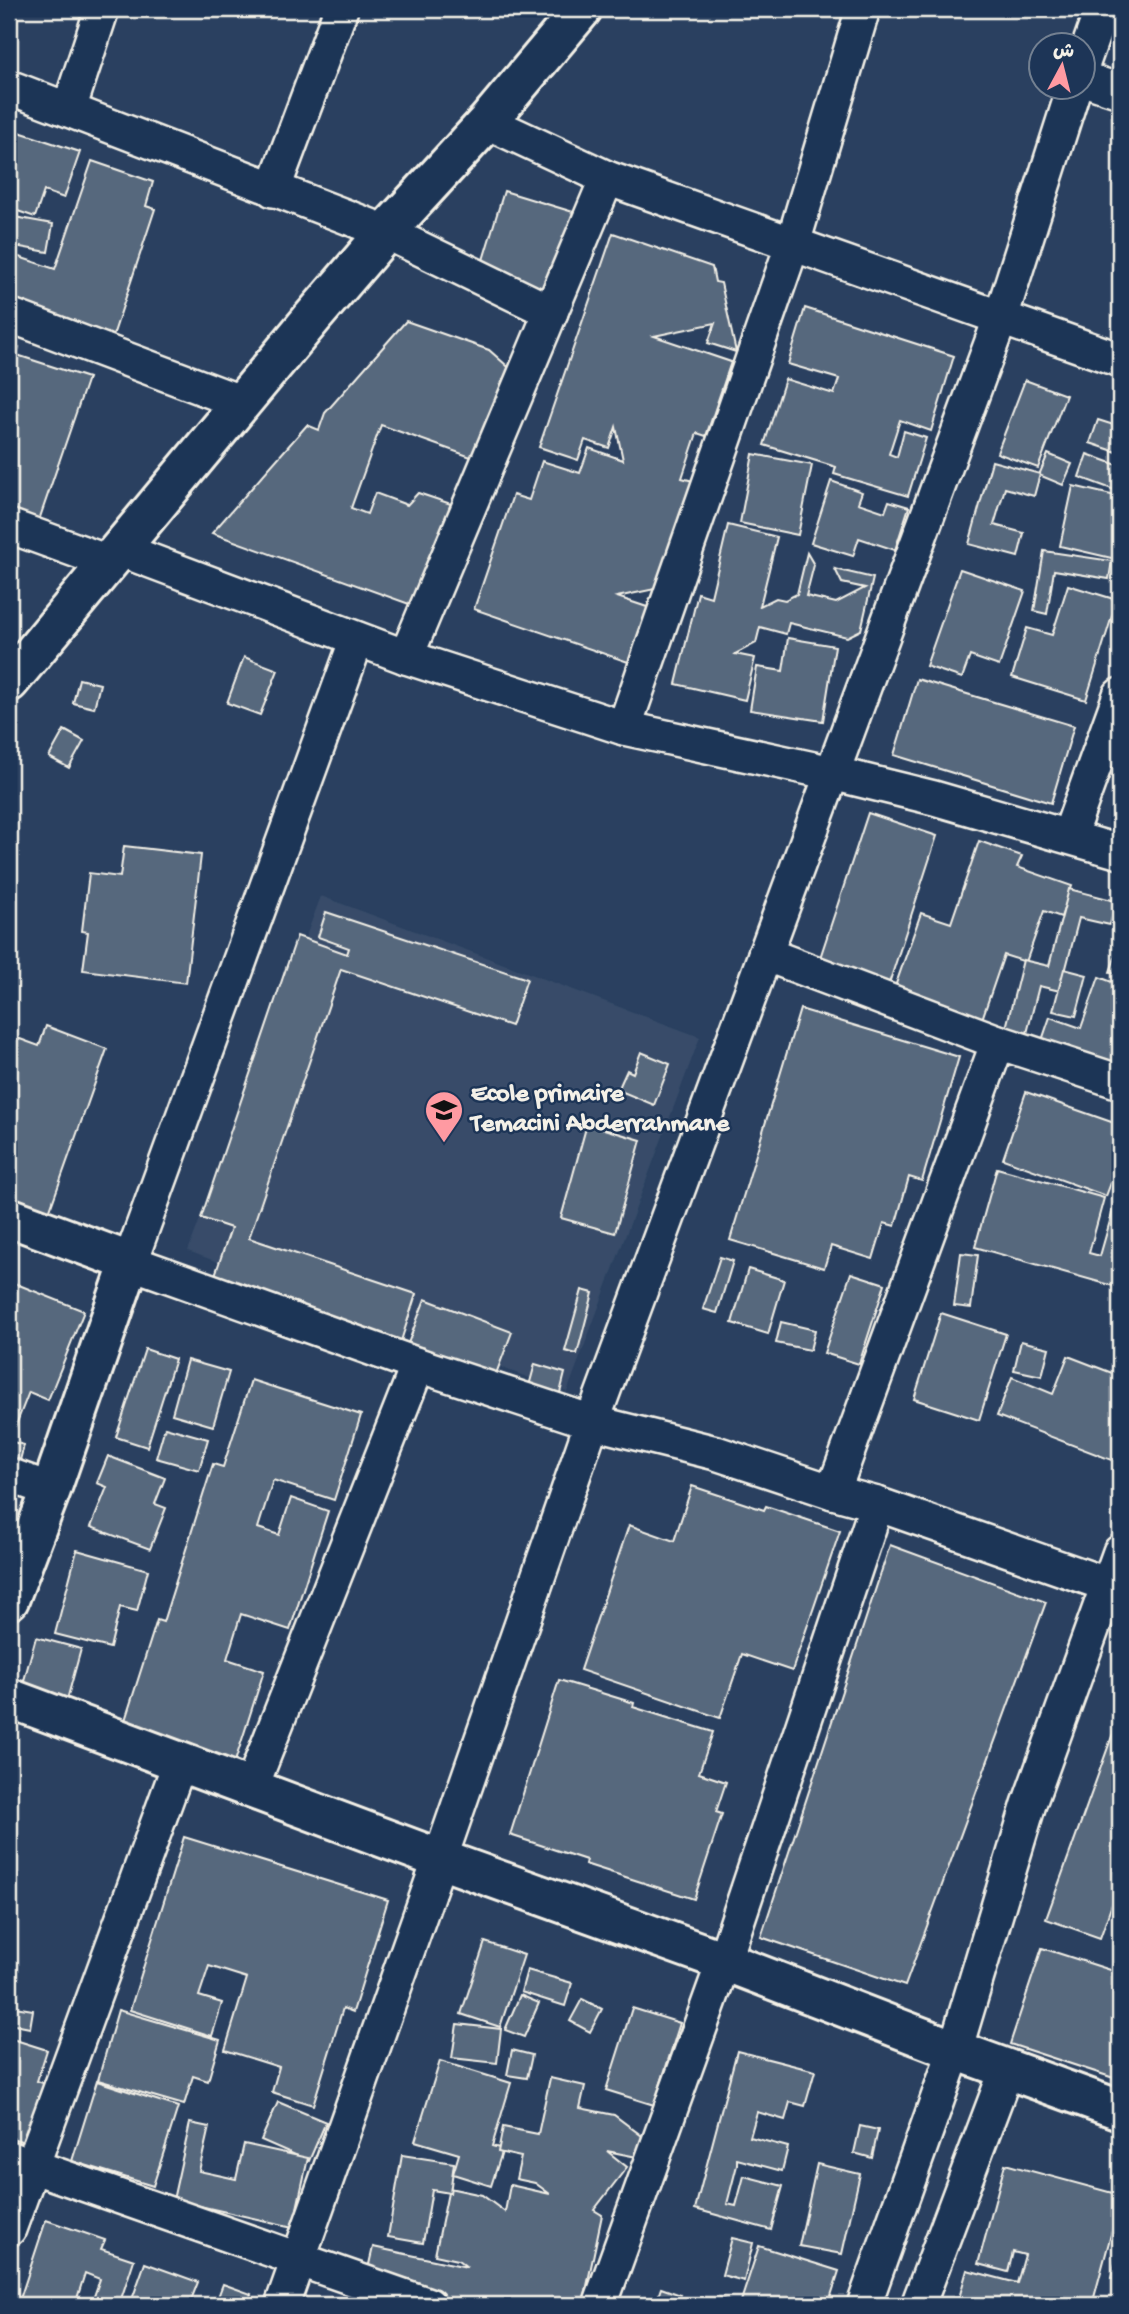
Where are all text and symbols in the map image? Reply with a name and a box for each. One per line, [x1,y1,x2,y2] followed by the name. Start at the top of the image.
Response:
[1028,32,1098,102] north arrow
[1052,40,1076,65] text: ش
[469,1080,731,1141] place label: Ecole primaire Temacini Abderrahmane
[423,1089,465,1144] school or university icon: Ecole primaire Temacini Abderrahmane

